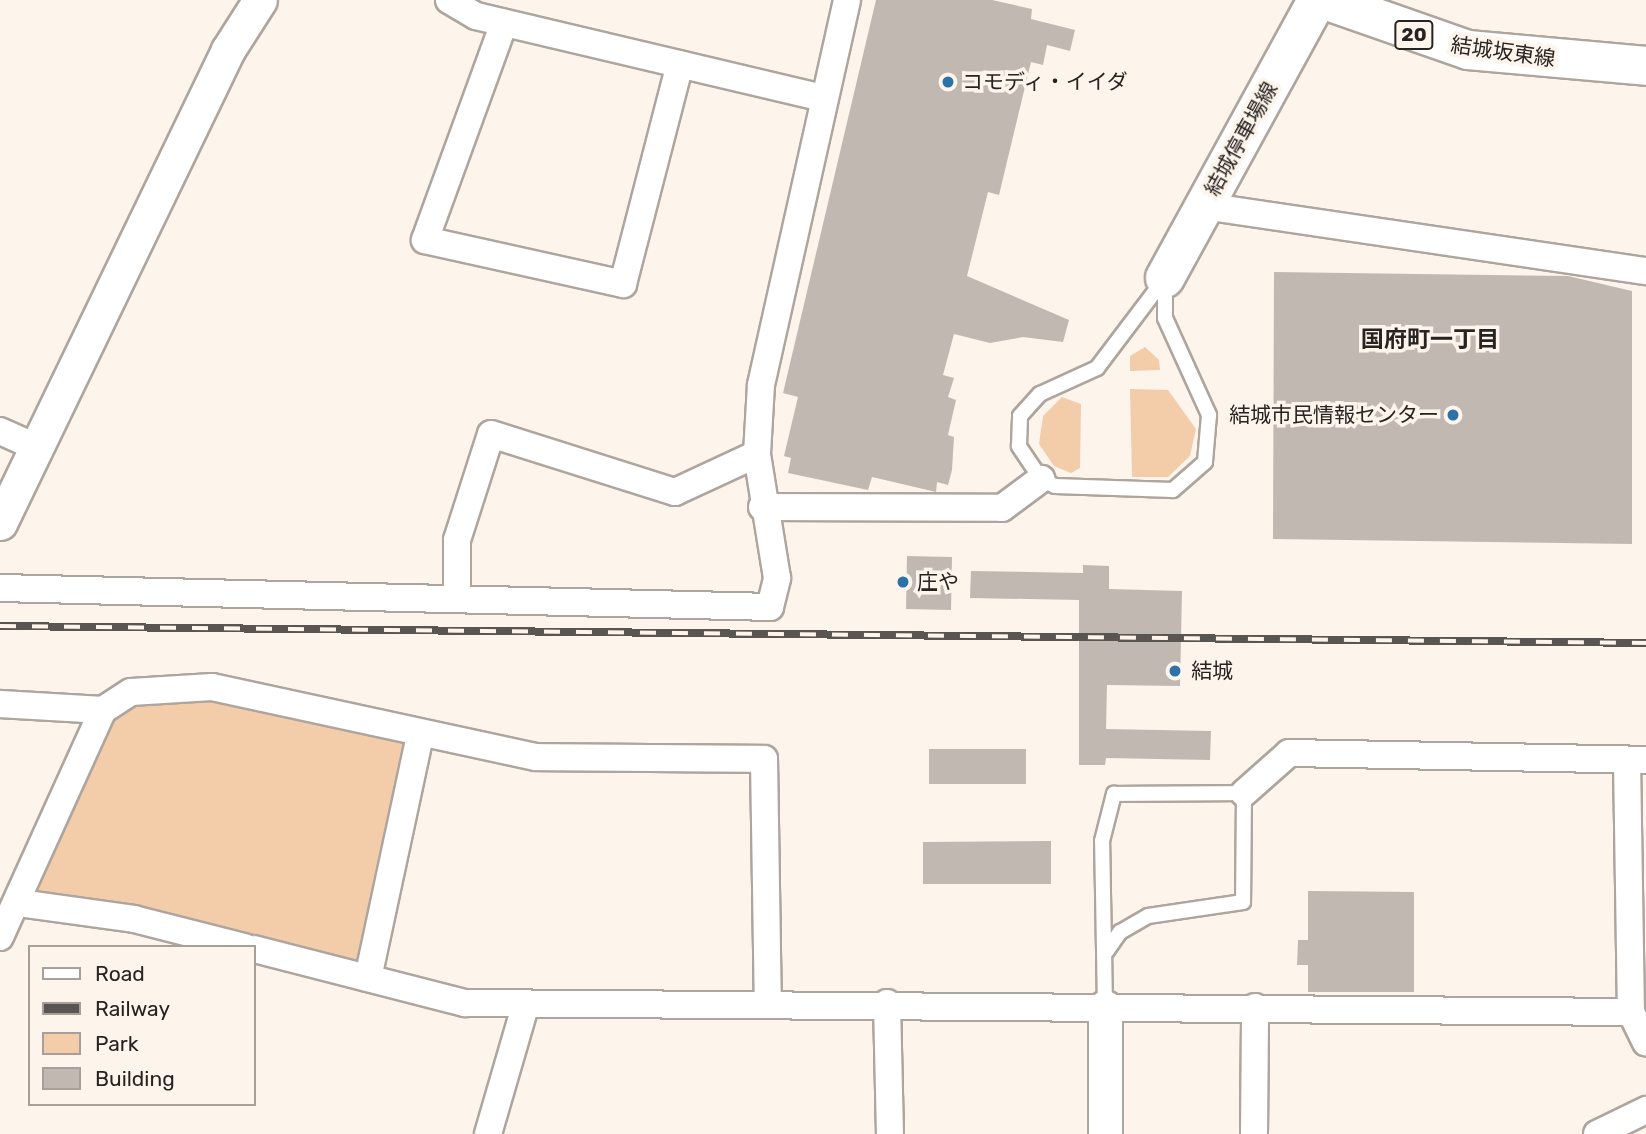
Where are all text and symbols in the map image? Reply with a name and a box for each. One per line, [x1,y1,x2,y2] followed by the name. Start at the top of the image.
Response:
[1393,20,1435,50] road number: 20
[1449,32,1557,72] street label: 結城坂東線
[962,69,1130,95] place label: コモディ・イイダ
[940,74,956,90] marker: コモディ・イイダ
[1199,78,1283,200] street label: 結城停車場線
[1361,325,1499,353] district label: 国府町一丁目
[1229,402,1439,428] place label: 結城市民情報センター
[1445,407,1461,423] marker: 結城市民情報センター
[917,569,959,595] place label: 庄や
[895,574,911,590] marker: 庄や
[1191,658,1233,684] place label: 結城
[1165,661,1185,681] marker: 結城
[28,945,256,1106] legend
[95,961,145,986] text: Road
[95,996,170,1021] text: Railway
[95,1031,139,1056] text: Park
[95,1066,175,1091] text: Building

